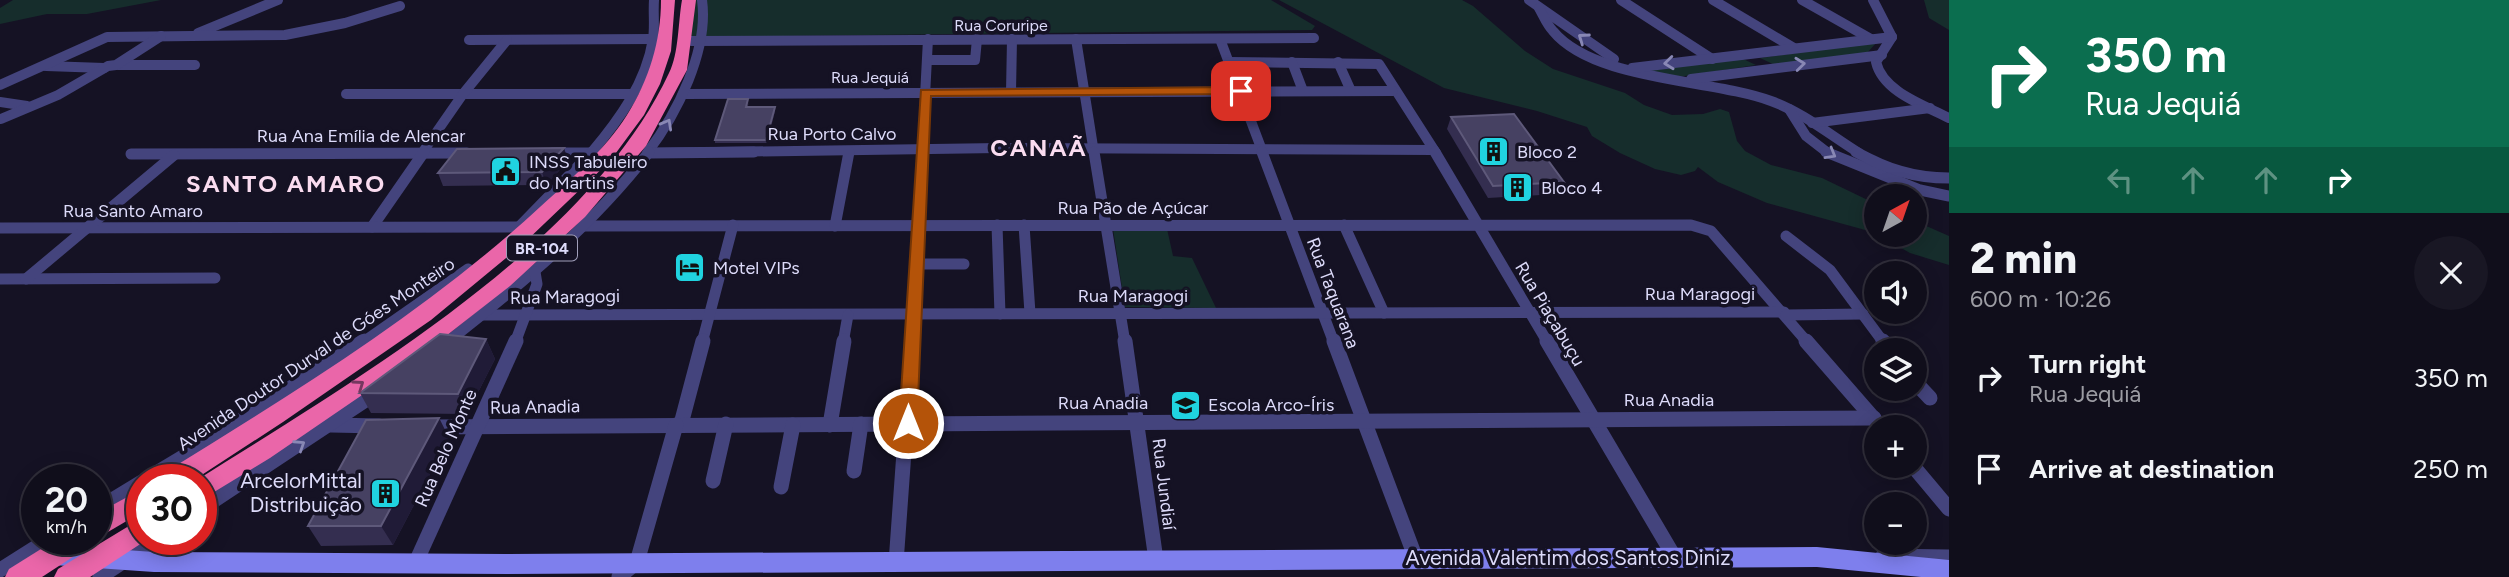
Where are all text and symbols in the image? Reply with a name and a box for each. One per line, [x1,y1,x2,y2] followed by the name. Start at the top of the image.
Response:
[954,16,1048,35] street label: Rua Coruripe
[2085,25,2227,84] text: 350 m
[1970,28,2061,119] icon: right
[1578,34,1591,46] one-way arrow
[1663,56,1675,71] one-way arrow
[1794,57,1805,72] one-way arrow
[1211,61,1271,121] pin
[831,68,909,87] street label: Rua Jequiá
[1222,72,1260,110] icon: arrive
[2085,85,2241,123] text: Rua Jequiá
[659,118,673,131] one-way arrow
[767,123,897,145] street label: Rua Porto Calvo
[257,125,465,147] street label: Rua Ana Emília de Alencar
[990,133,1088,162] district label: CANAÃ
[1477,135,1511,169] building icon: Bloco 2
[1517,141,1577,163] place label: Bloco 2
[1824,146,1836,159] one-way arrow
[529,151,647,194] place label: INSS Tabuleiro do Martins
[489,155,523,189] public building icon: INSS Tabuleiro do Martins
[2101,161,2139,199] icon: left
[2174,161,2212,199] icon: ahead
[2247,161,2285,199] icon: ahead
[2320,161,2358,199] icon: right
[186,169,386,198] district label: SANTO AMARO
[1501,171,1535,205] building icon: Bloco 4
[1541,177,1602,199] place label: Bloco 4
[1864,184,1927,247] north arrow
[1864,184,1927,555] map controls
[1058,197,1208,219] street label: Rua Pão de Açúcar
[63,200,203,222] street label: Rua Santo Amaro
[1970,233,2077,284] text: 2 min
[1302,234,1364,352] street label: Rua Taquarana
[507,236,577,260] road number: BR-104
[2414,236,2488,310] button: close
[673,251,707,285] hotel icon: Motel VIPs
[173,253,459,455] street label: Avenida Doutor Durval de Góes Monteiro
[713,257,800,279] place label: Motel VIPs
[1510,258,1590,370] street label: Rua Piaçabuçu
[1864,261,1927,324] button: sound
[1645,283,1755,305] street label: Rua Maragogi
[510,285,620,309] street label: Rua Maragogi
[1078,285,1188,307] street label: Rua Maragogi
[1970,285,2111,313] text: 600 m · 10:26
[1864,338,1927,401] button: layers
[2029,348,2146,380] text: Turn right
[1970,359,2008,397] icon: right
[2414,362,2488,394] text: 350 m
[2029,380,2141,408] text: Rua Jequiá
[351,381,364,393] one-way arrow
[410,385,482,510] street label: Rua Belo Monte
[871,386,945,460] position arrow
[1168,388,1202,422] school or university icon: Escola Arco-Íris
[1624,389,1714,411] street label: Rua Anadia
[1058,392,1148,414] street label: Rua Anadia
[1208,394,1334,416] place label: Escola Arco-Íris
[490,395,580,419] street label: Rua Anadia
[1864,415,1927,478] button: +
[1147,437,1181,532] street label: Rua Jundiaí
[292,441,305,454] one-way arrow
[1970,450,2008,488] icon: arrive
[2029,453,2274,485] text: Arrive at destination
[2413,453,2488,485] text: 250 m
[126,464,217,555] speed limit sign: 30
[240,468,362,517] place label: ArcelorMittal Distribuição
[368,476,402,510] building icon: ArcelorMittal Distribuição
[45,479,88,521] text: 20
[1864,492,1927,555] button: −
[46,516,87,538] text: km/h
[1405,545,1731,570] street label: Avenida Valentim dos Santos Diniz

